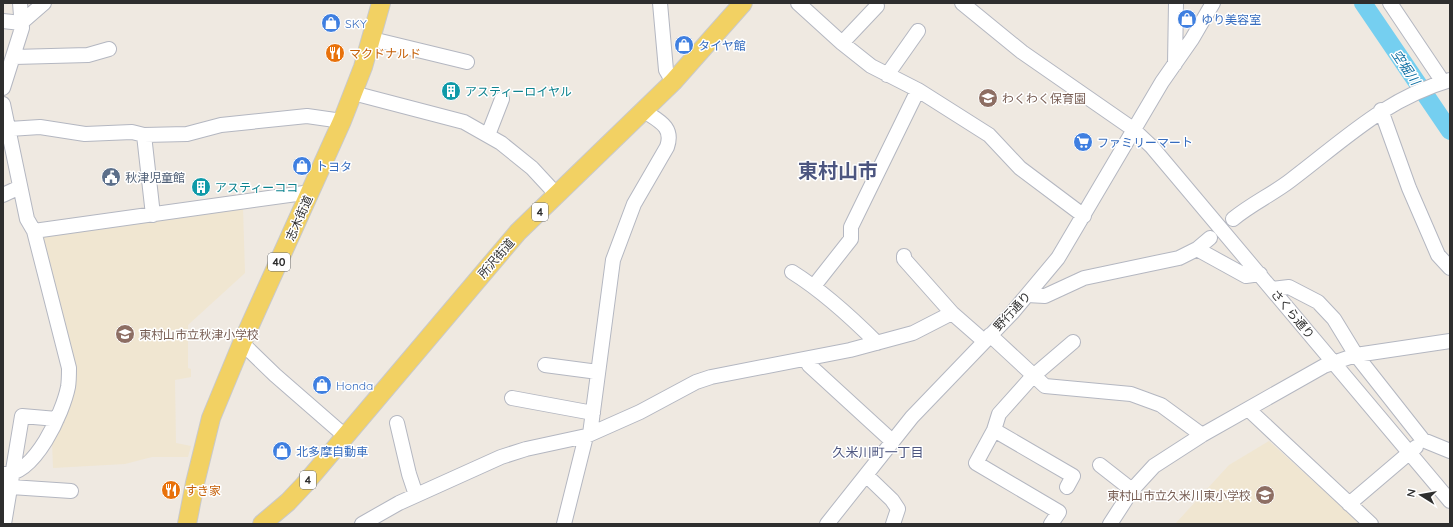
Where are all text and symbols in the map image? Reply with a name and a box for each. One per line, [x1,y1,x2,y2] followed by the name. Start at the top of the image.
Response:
[1176,8,1198,30] shop icon: ゆり美容室
[320,12,342,34] shop icon: SKY
[1201,12,1261,27] place label: ゆり美容室
[345,16,367,31] place label: SKY
[673,34,695,56] shop icon: タイヤ館
[698,38,746,53] place label: タイヤ館
[324,42,346,64] restaurant icon: マクドナルド
[349,46,421,61] place label: マクドナルド
[1388,46,1425,89] water label: 空堀川
[440,80,462,102] building icon: アスティーロイヤル
[465,84,572,99] place label: アスティーロイヤル
[977,87,999,109] school or university icon: わくわく保育園
[1002,91,1086,106] place label: わくわく保育園
[1072,131,1094,153] supermarket icon: ファミリーマート
[1097,135,1193,150] place label: ファミリーマート
[291,155,313,177] shop icon: トヨタ
[798,158,878,183] district label: 東村山市
[316,159,352,174] place label: トヨタ
[100,166,122,188] public building icon: 秋津児童館
[125,170,185,185] place label: 秋津児童館
[190,176,212,198] building icon: アスティーココ
[215,180,298,195] place label: アスティーココ
[282,193,316,243] street label: 志木街道
[532,203,548,221] road number: 4
[475,235,517,281] street label: 所沢街道
[268,253,290,271] road number: 40
[1268,286,1318,342] street label: さくら通り
[990,288,1034,334] street label: 野行通り
[114,323,136,345] school or university icon: 東村山市立秋津小学校
[139,327,259,342] place label: 東村山市立秋津小学校
[311,374,333,396] shop icon: Honda
[336,378,373,393] place label: Honda
[271,440,293,462] shop icon: 北多摩自動車
[296,444,368,459] place label: 北多摩自動車
[832,444,924,460] district label: 久米川町一丁目
[300,471,316,489] road number: 4
[1401,475,1441,515] north arrow
[160,479,182,501] restaurant icon: すき家
[185,483,221,498] place label: すき家
[1254,484,1276,506] school or university icon: 東村山市立久米川東小学校
[1107,488,1251,503] place label: 東村山市立久米川東小学校
[1404,488,1419,498] text: N

